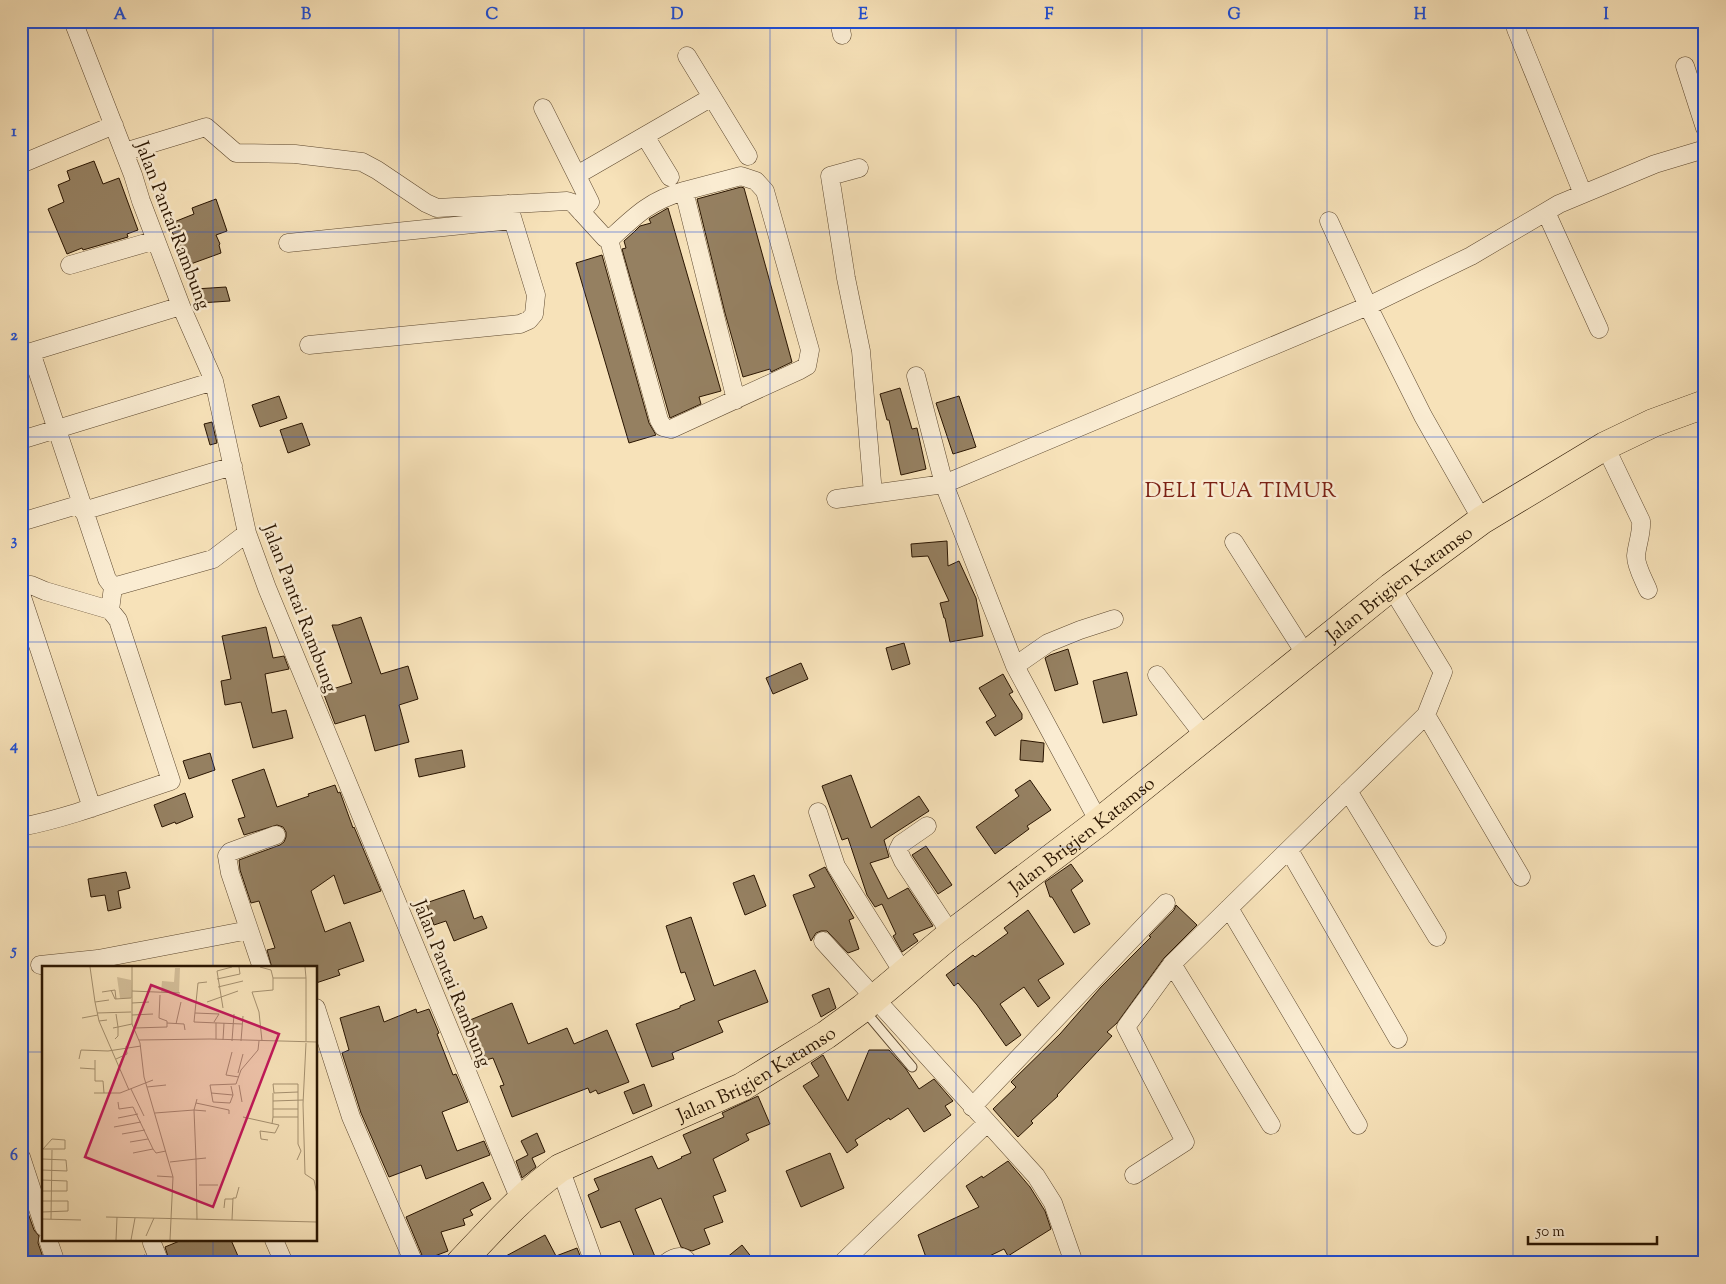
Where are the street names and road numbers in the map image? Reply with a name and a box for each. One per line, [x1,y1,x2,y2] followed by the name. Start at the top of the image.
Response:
[127,137,216,314] street label: Jalan Pantai Rambung
[254,520,343,697] street label: Jalan Pantai Rambung
[1321,520,1479,651] street label: Jalan Brigjen Katamso
[1003,771,1162,902] street label: Jalan Brigjen Katamso
[404,895,497,1072] street label: Jalan Pantai Rambung
[672,1021,843,1131] street label: Jalan Brigjen Katamso

